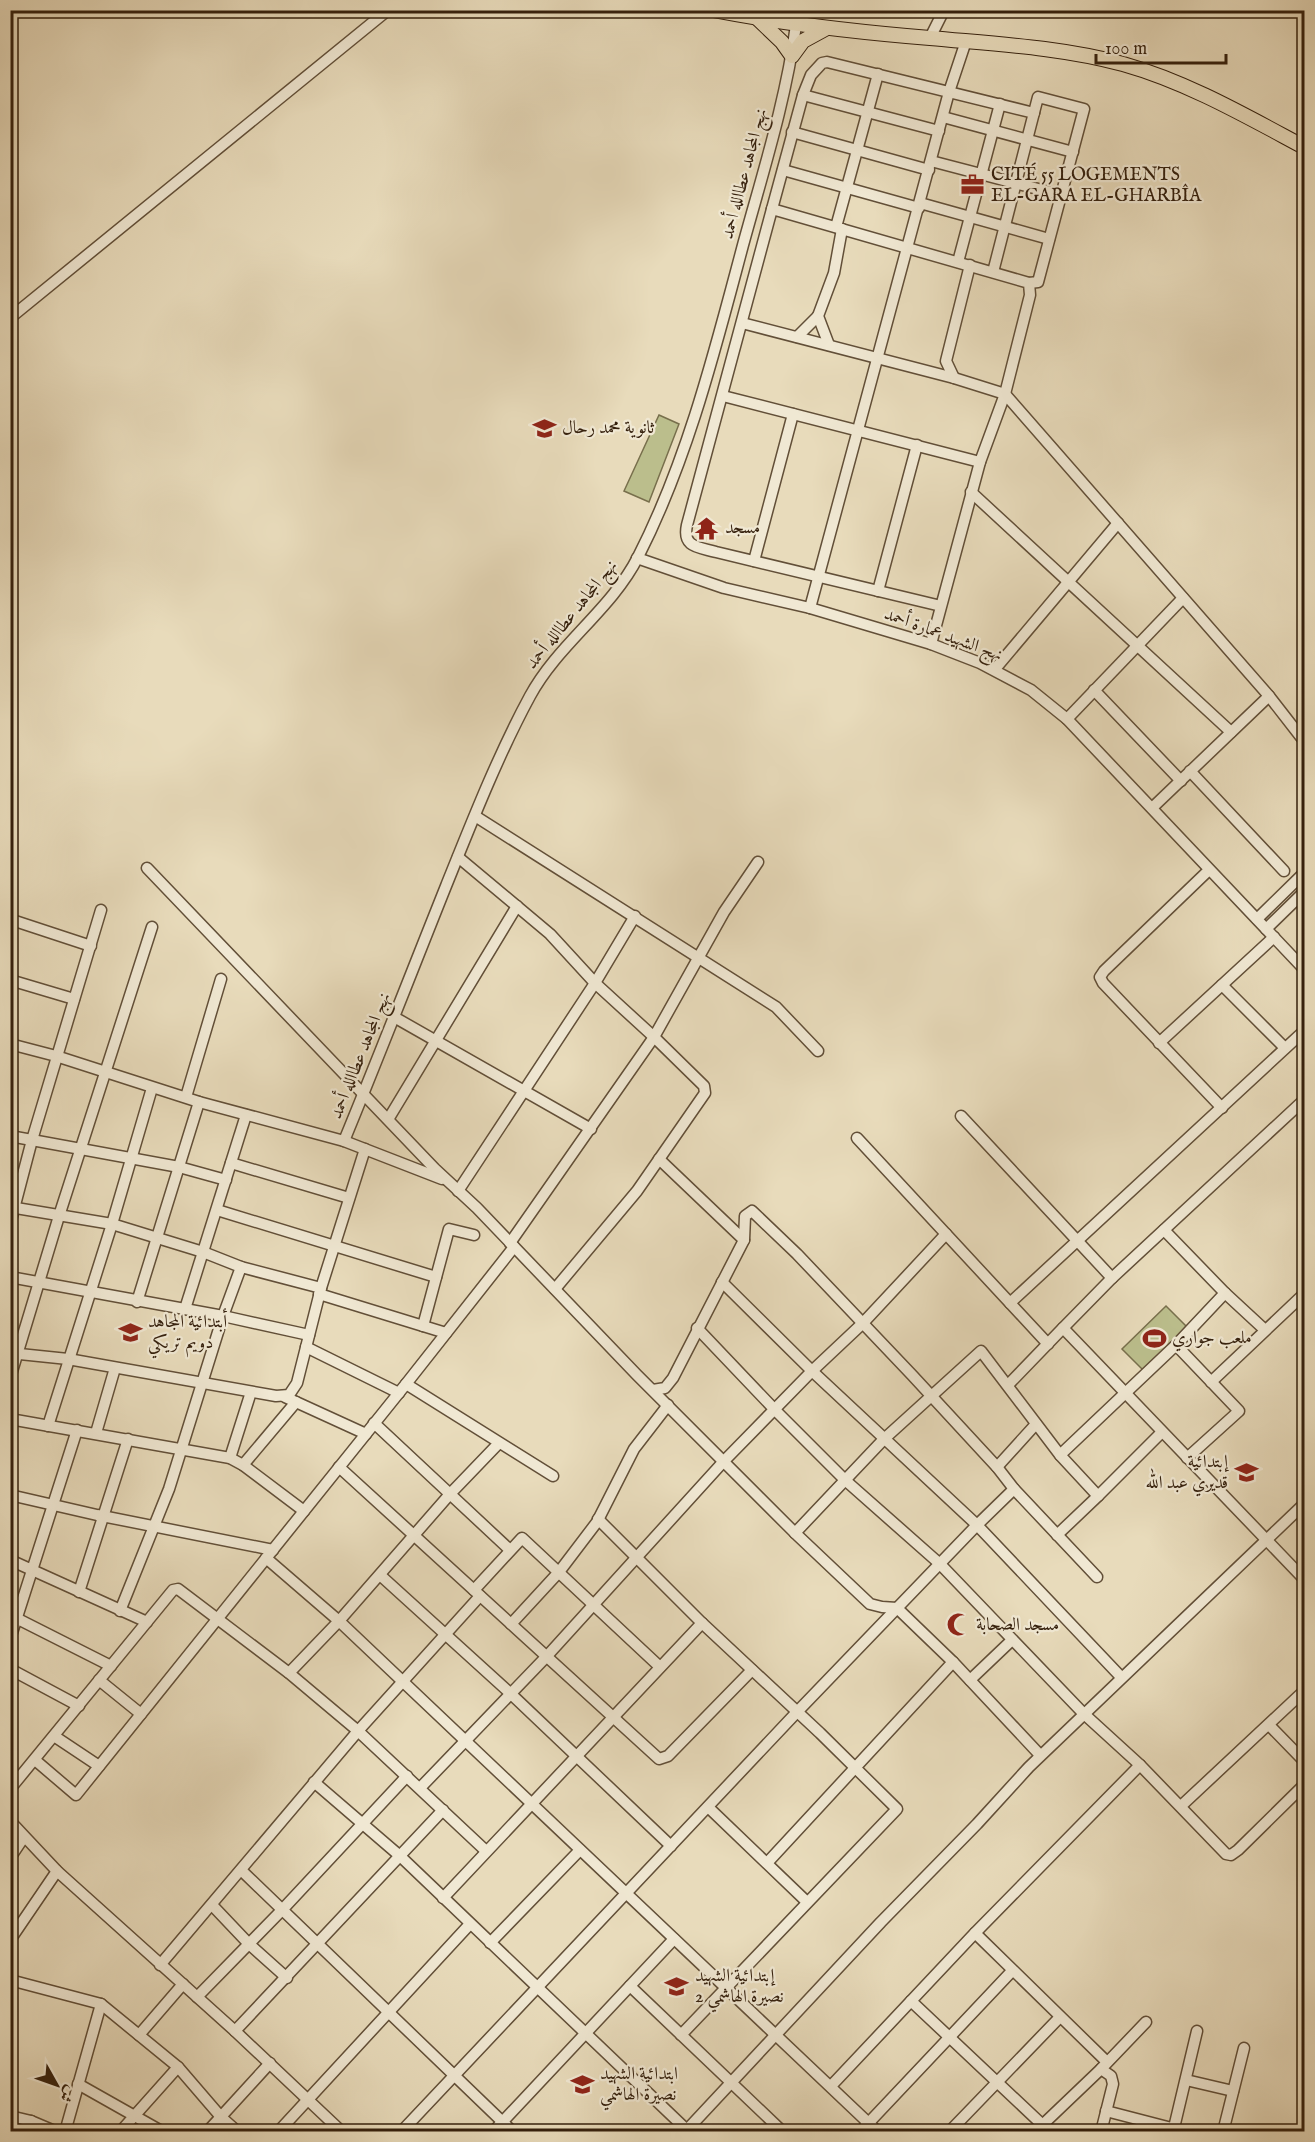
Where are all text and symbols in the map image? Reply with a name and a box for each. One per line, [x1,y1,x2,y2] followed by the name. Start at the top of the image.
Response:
[1096,27,1226,65] scale bar
[1105,38,1147,61] text: 100 m
[714,105,776,243] street label: نهج المجاهد عطاالله أحمد
[991,162,1202,208] place label: CITÉ 55 LOGEMENTS EL-GARA EL-GHARBÎA
[960,172,986,198] office icon: CITÉ 55 LOGEMENTS EL-GARA EL-GHARBÎA
[531,415,557,441] school or university icon: ثانوية محمد رحال
[562,417,655,440] place label: ثانوية محمد رحال
[694,515,720,541] temple icon: مسجد
[725,517,760,540] place label: مسجد
[518,554,626,676] street label: نهج المجاهد عطاالله أحمد
[880,600,1006,670] street label: نهج الشهيد عمارة أحمد
[322,988,400,1124] street label: نهج المجاهد عطاالله أحمد
[148,1308,228,1359] place label: أبتدائية المجاهد دويم تريكي
[117,1319,143,1345] school or university icon: أبتدائية المجاهد دويم تريكي
[1141,1325,1167,1351] sports icon: ملعب جواري
[1172,1327,1252,1352] place label: ملعب جواري
[1145,1451,1229,1497] place label: إبتدائية قديري عبد الله
[1233,1459,1259,1485] school or university icon: إبتدائية قديري عبد الله
[945,1612,971,1638] mosque icon: مسجد الصحابة
[976,1614,1059,1637] place label: مسجد الصحابة
[695,1965,784,2013] place label: إبتدائية الشهيد نصيرة الهاشمي 2
[664,1973,690,1999] school or university icon: إبتدائية الشهيد نصيرة الهاشمي 2
[27,2055,87,2115] north arrow
[600,2063,678,2111] place label: ابتدائية الشهيد نصيرة الهاشمي
[569,2071,595,2097] school or university icon: ابتدائية الشهيد نصيرة الهاشمي
[54,2081,80,2106] text: ش

